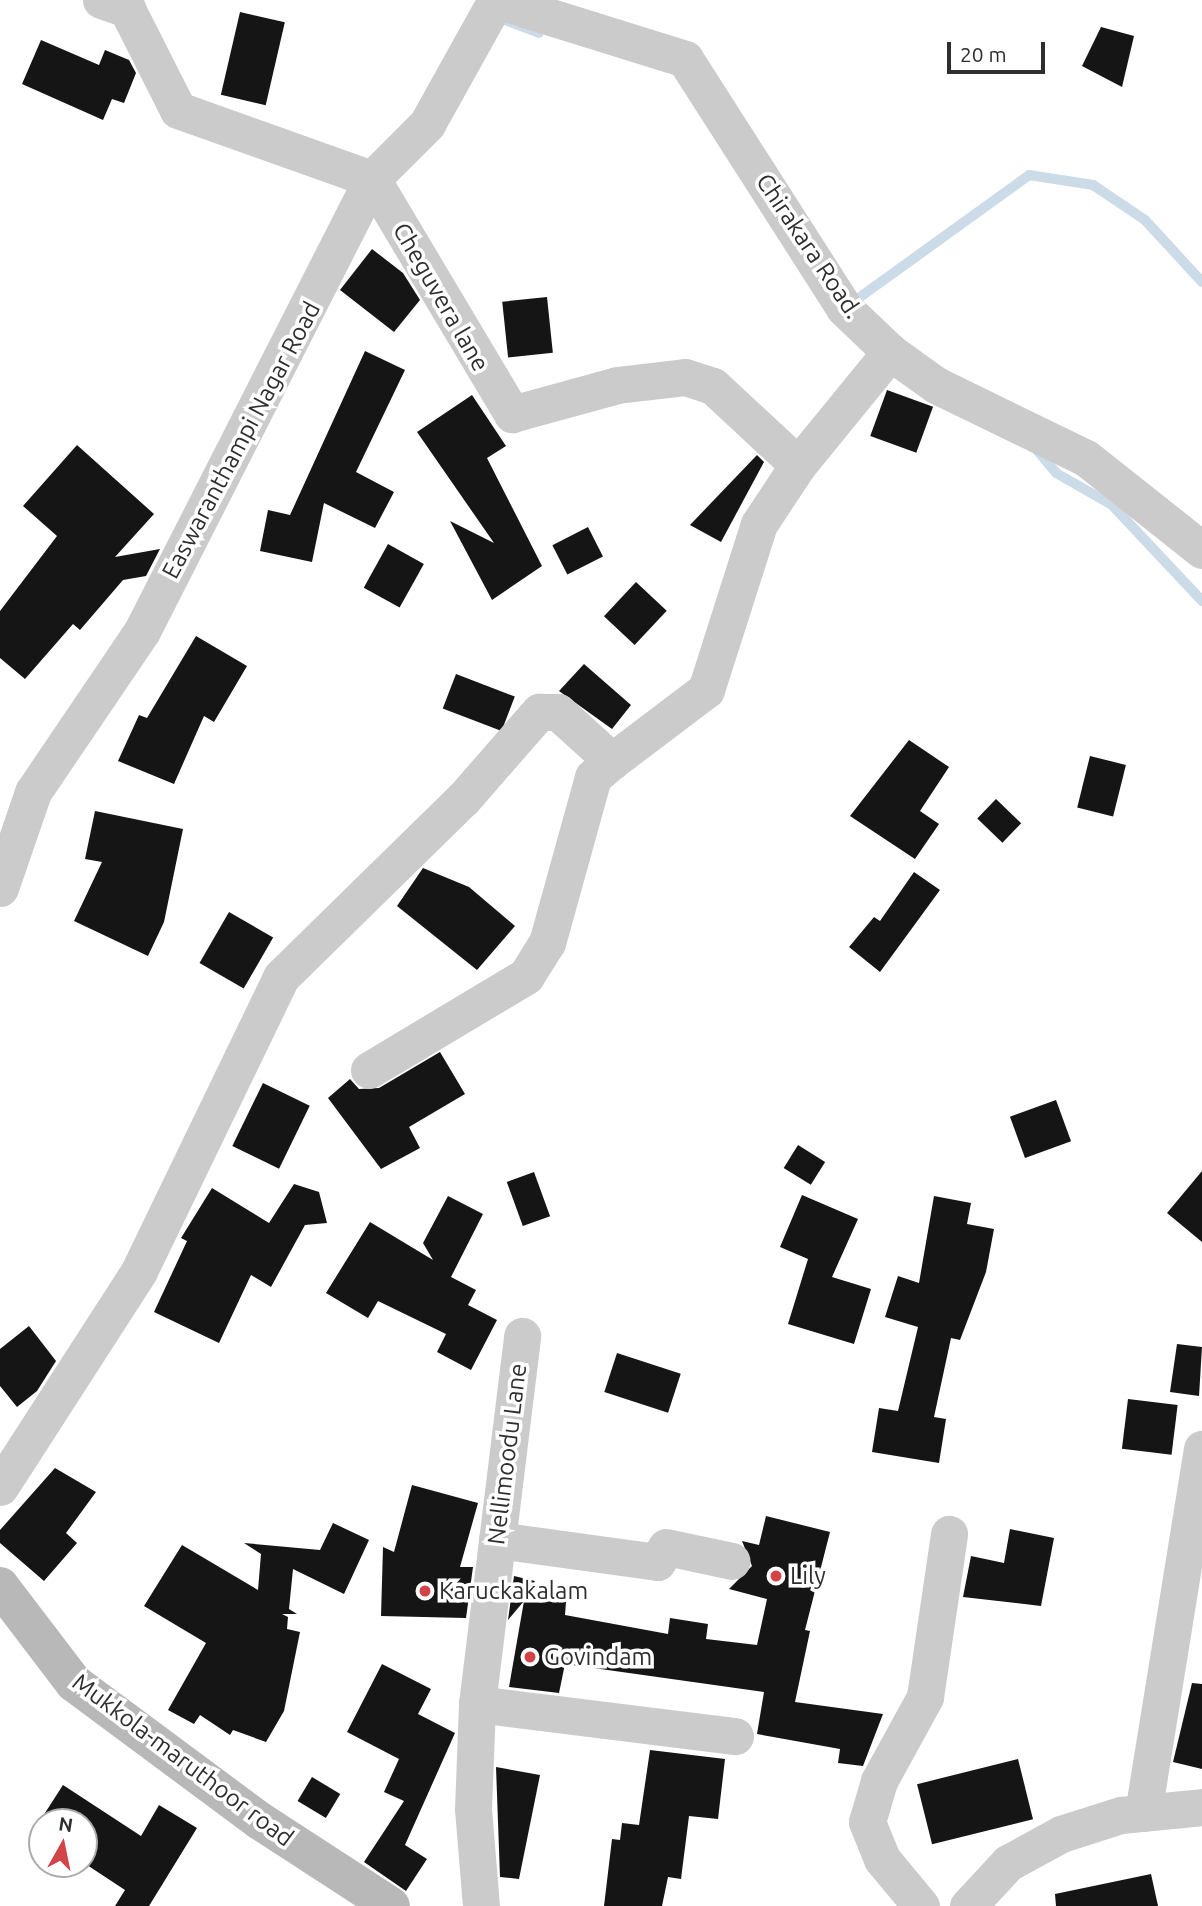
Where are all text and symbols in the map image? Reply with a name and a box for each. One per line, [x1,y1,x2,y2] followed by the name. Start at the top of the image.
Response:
[950,28,1048,72] scale bar
[960,42,1007,66] text: 20 m
[750,168,868,324] street label: Chirakara Road.
[387,218,495,376] street label: Cheguvera lane
[156,297,326,583] street label: Easwaranthampi Nagar Road
[482,1362,532,1546] street label: Nellimoodu Lane
[790,1562,826,1590] place label: Lily
[768,1568,784,1584] marker: Lily
[439,1577,588,1605] place label: Karuckakalam
[417,1583,433,1599] marker: Karuckakalam
[544,1643,652,1671] place label: Govindam
[522,1649,538,1665] marker: Govindam
[67,1668,299,1852] street label: Mukkola-maruthoor road
[28,1808,98,1878] north arrow
[57,1812,75,1836] text: N

